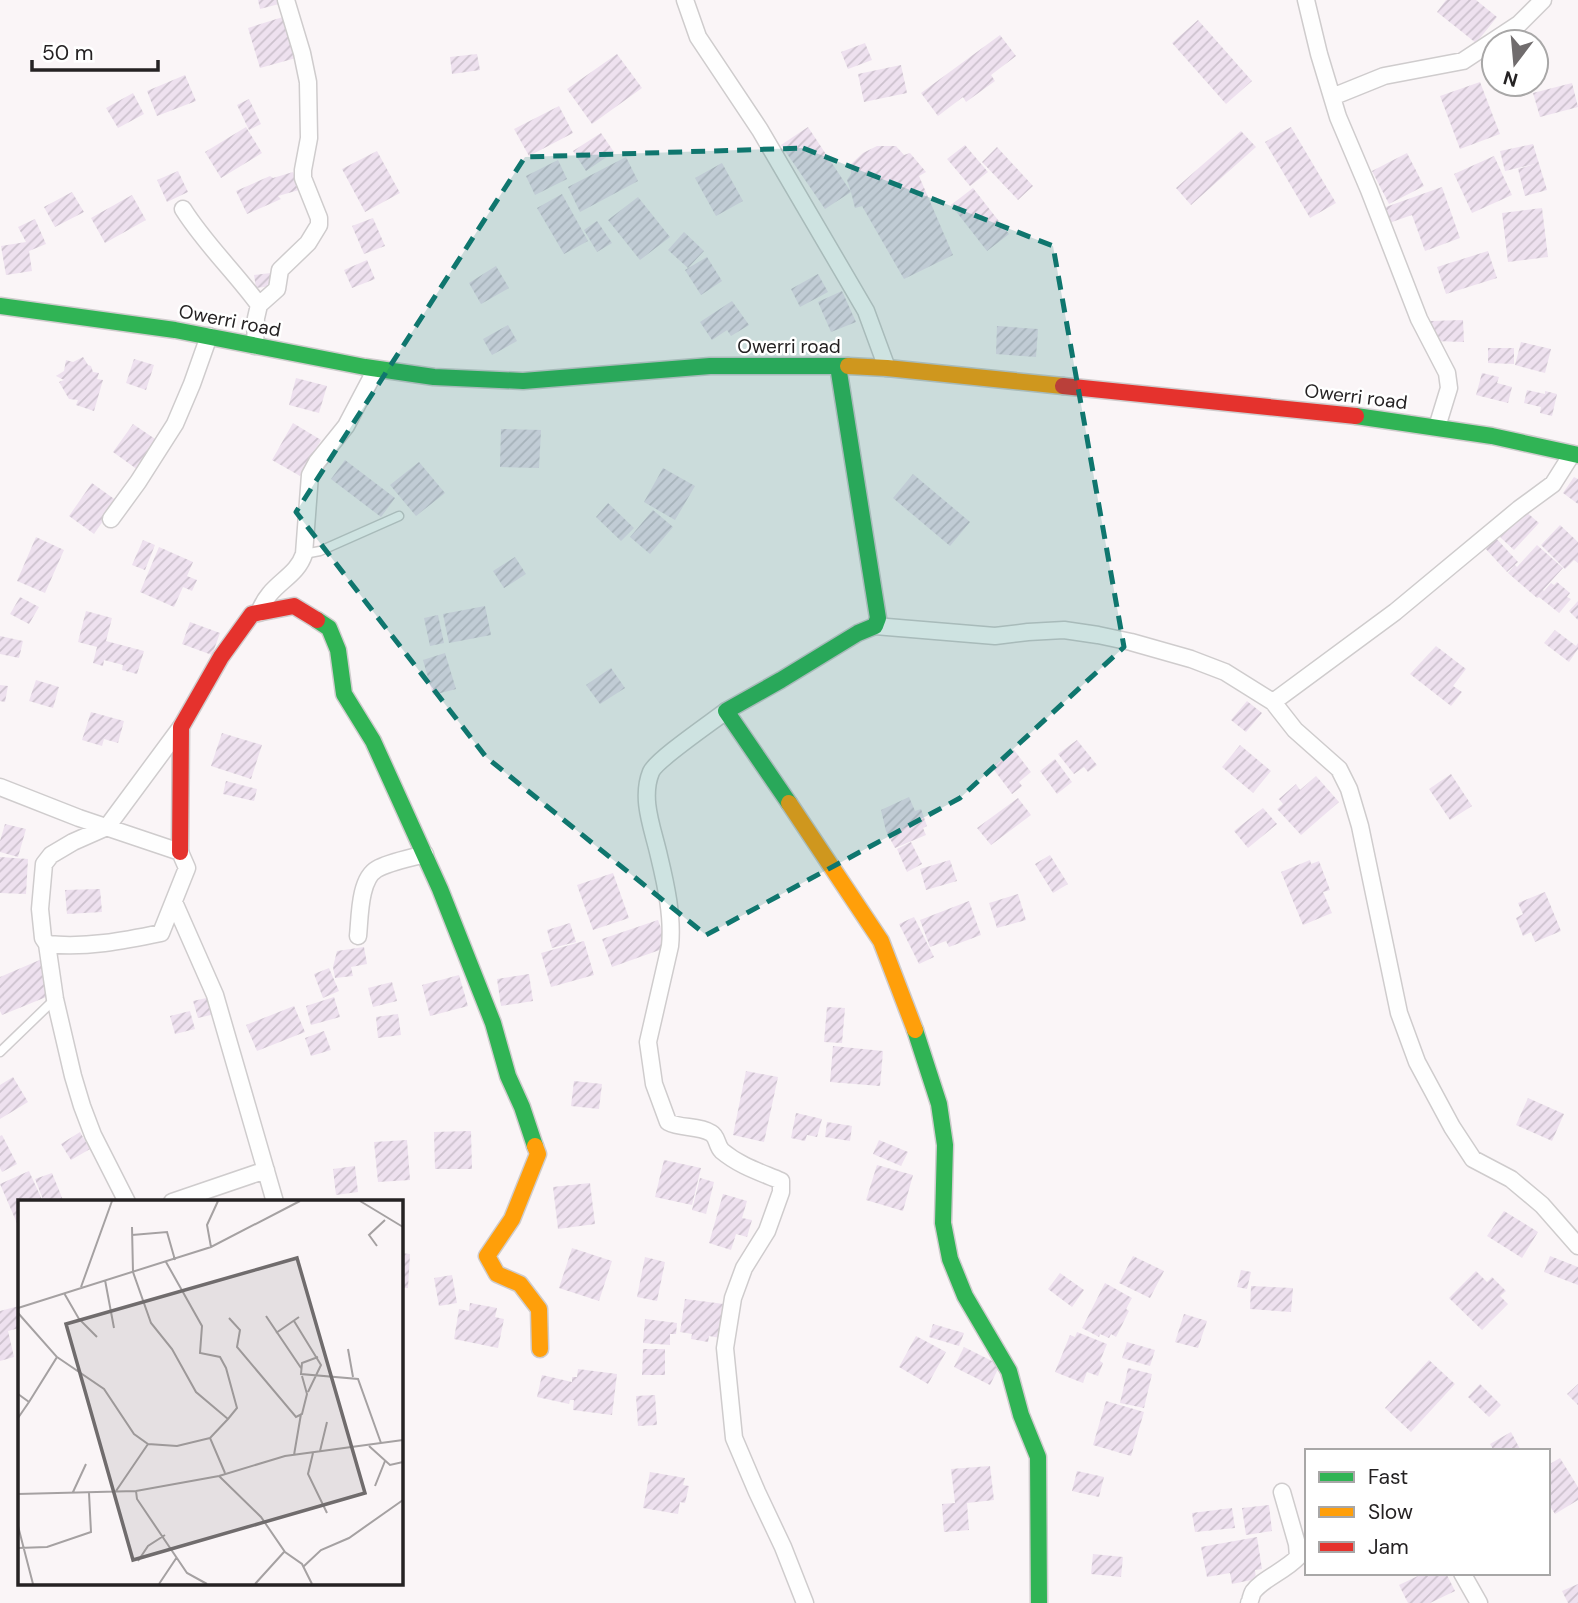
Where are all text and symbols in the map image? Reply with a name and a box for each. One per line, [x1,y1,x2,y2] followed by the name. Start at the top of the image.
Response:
[32,28,158,72] scale bar
[1480,28,1550,98] north arrow
[42,39,93,67] text: 50 m
[1500,65,1521,93] text: N
[177,298,283,343] street label: Owerri road
[737,334,841,359] street label: Owerri road
[1303,378,1409,415] street label: Owerri road
[18,1200,402,1586] inset map
[1305,1449,1550,1575] legend
[1368,1463,1408,1491] text: Fast
[1368,1498,1413,1526] text: Slow
[1368,1533,1409,1561] text: Jam

